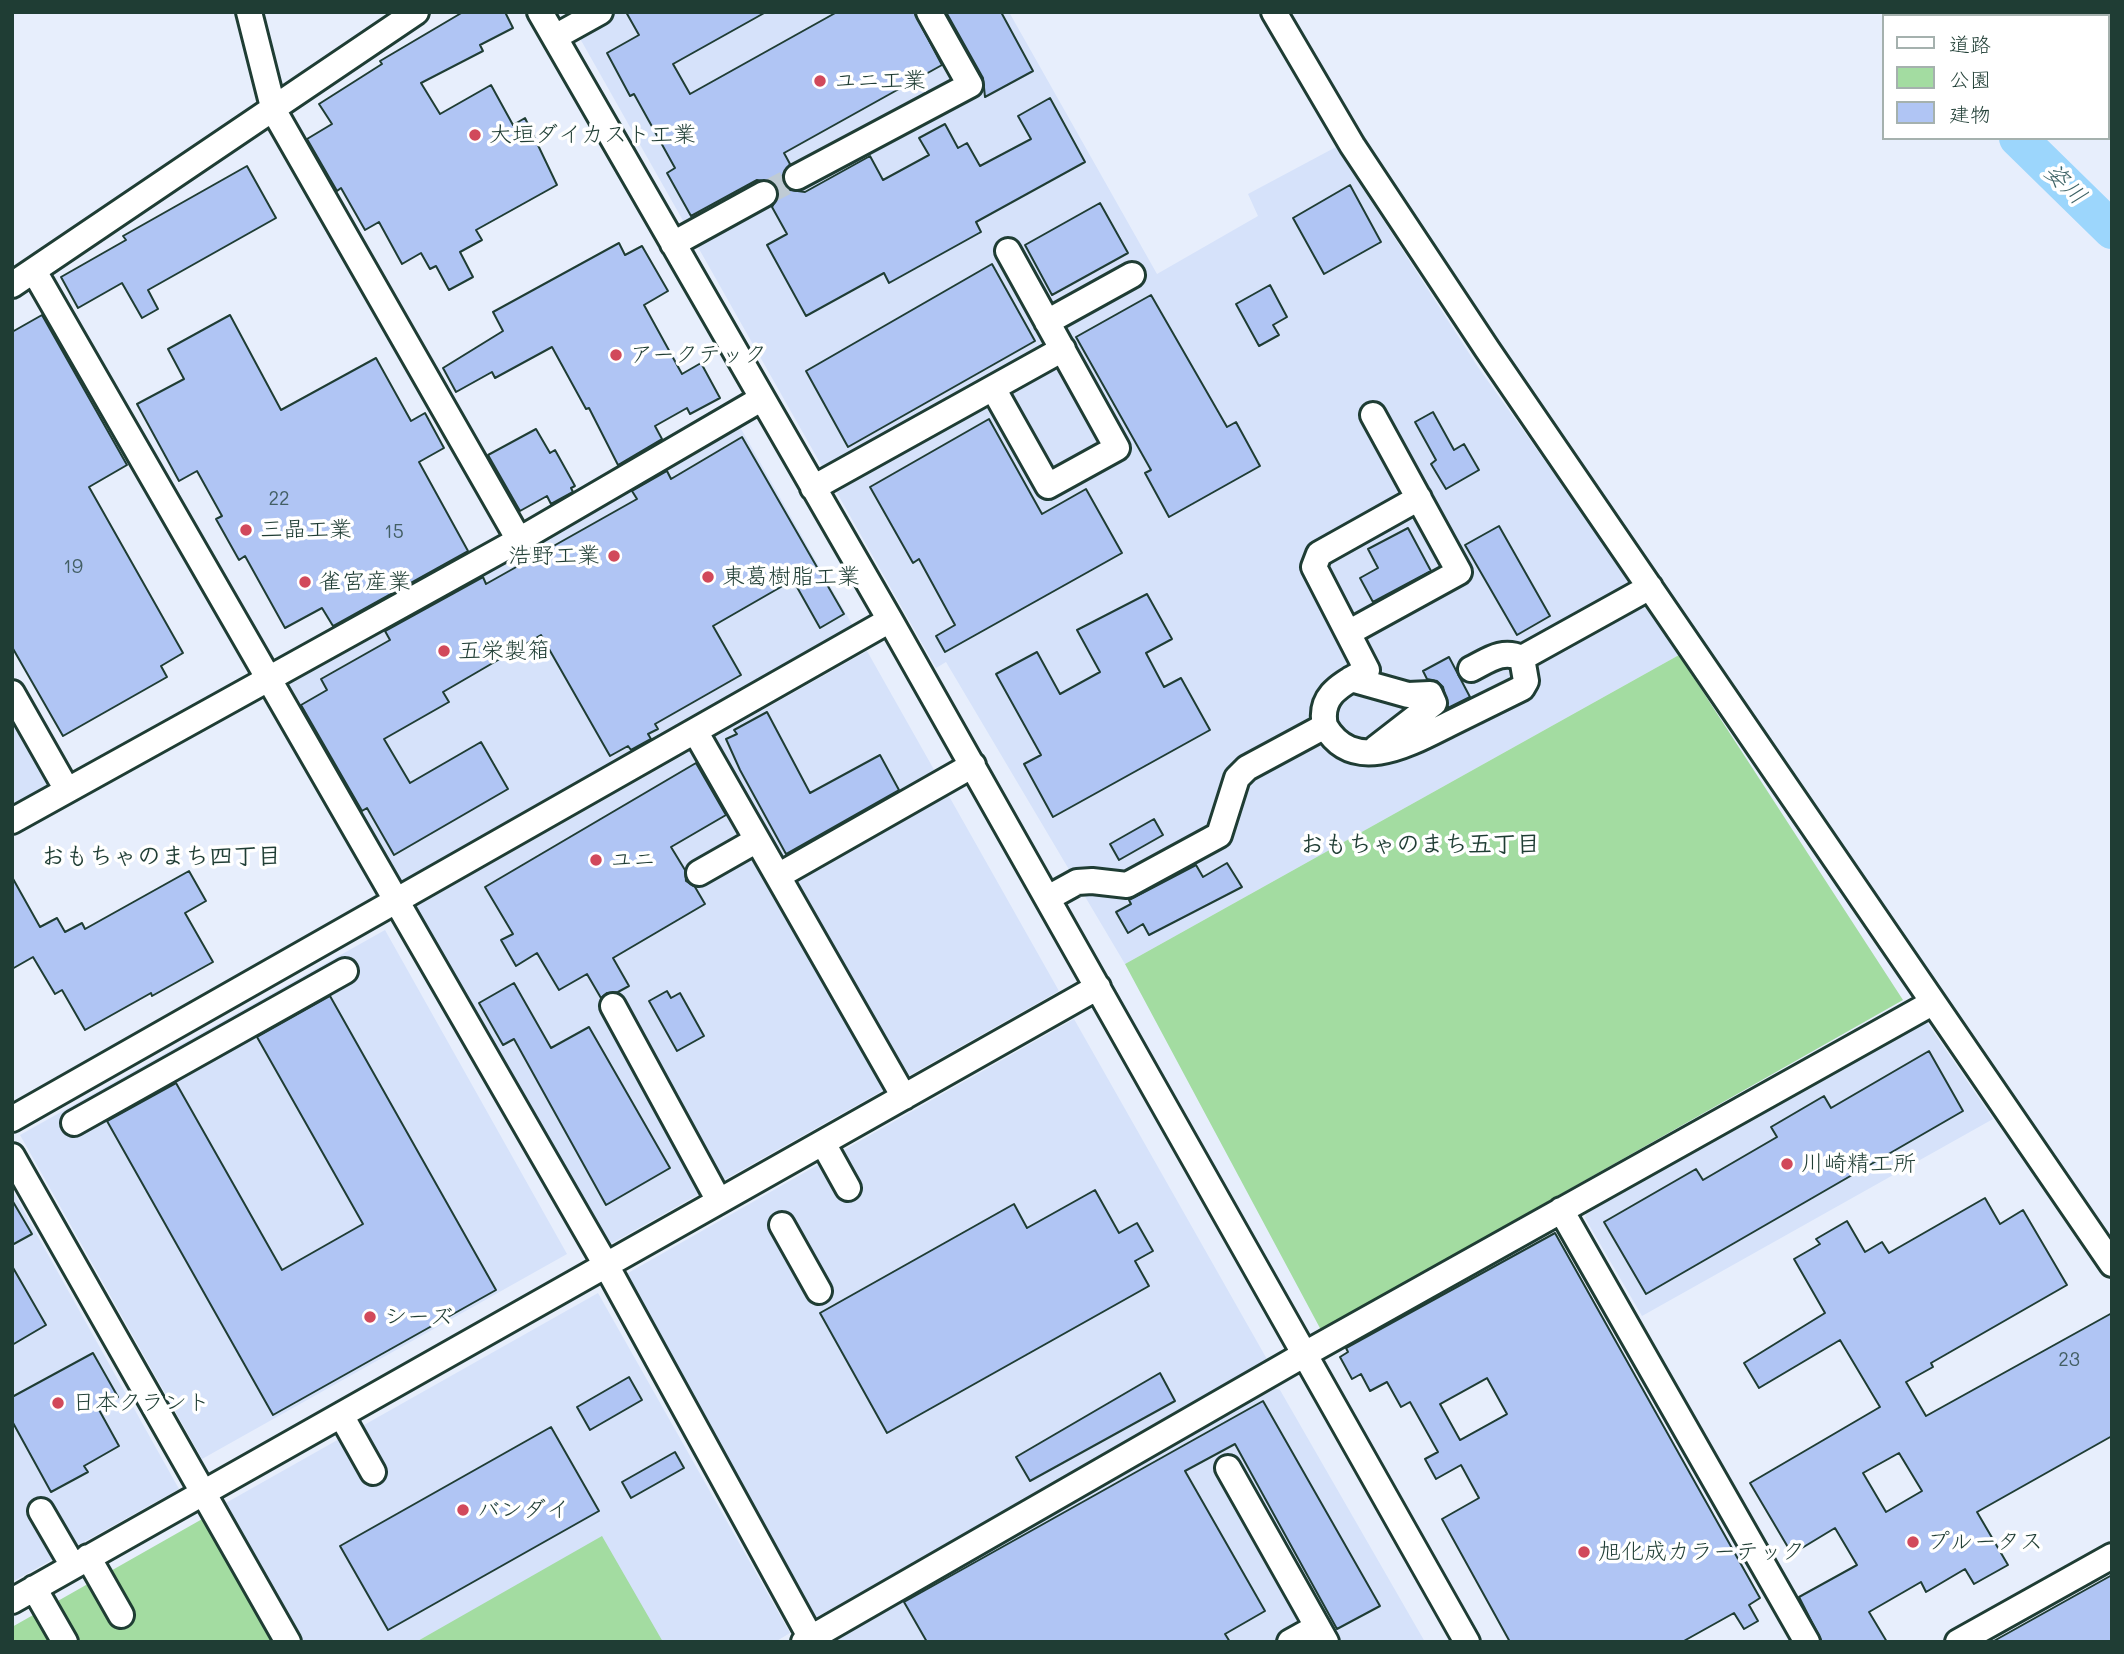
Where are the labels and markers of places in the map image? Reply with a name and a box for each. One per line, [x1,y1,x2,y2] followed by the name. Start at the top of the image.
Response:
[834,67,926,95] place label: ユニ工業
[812,73,828,89] marker: ユニ工業
[489,121,696,149] place label: 大垣ダイカスト工業
[467,127,483,143] marker: 大垣ダイカスト工業
[630,341,767,369] place label: アークテック
[608,347,624,363] marker: アークテック
[260,516,352,544] place label: 三晶工業
[238,522,254,538] marker: 三晶工業
[508,542,600,570] place label: 浩野工業
[606,548,622,564] marker: 浩野工業
[722,563,860,591] place label: 東葛樹脂工業
[319,568,411,596] place label: 雀宮産業
[700,569,716,585] marker: 東葛樹脂工業
[297,574,313,590] marker: 雀宮産業
[458,637,550,665] place label: 五栄製箱
[436,643,452,659] marker: 五栄製箱
[610,846,656,874] place label: ユニ
[588,852,604,868] marker: ユニ
[1801,1150,1916,1178] place label: 川崎精工所
[1779,1156,1795,1172] marker: 川崎精工所
[384,1303,453,1331] place label: シーズ
[362,1309,378,1325] marker: シーズ
[72,1389,210,1417] place label: 日本クラント
[50,1395,66,1411] marker: 日本クラント
[477,1496,569,1524] place label: バンダイ
[455,1502,471,1518] marker: バンダイ
[1927,1528,2043,1556] place label: プルータス
[1905,1534,1921,1550] marker: プルータス
[1598,1538,1805,1566] place label: 旭化成カラーテック
[1576,1544,1592,1560] marker: 旭化成カラーテック

